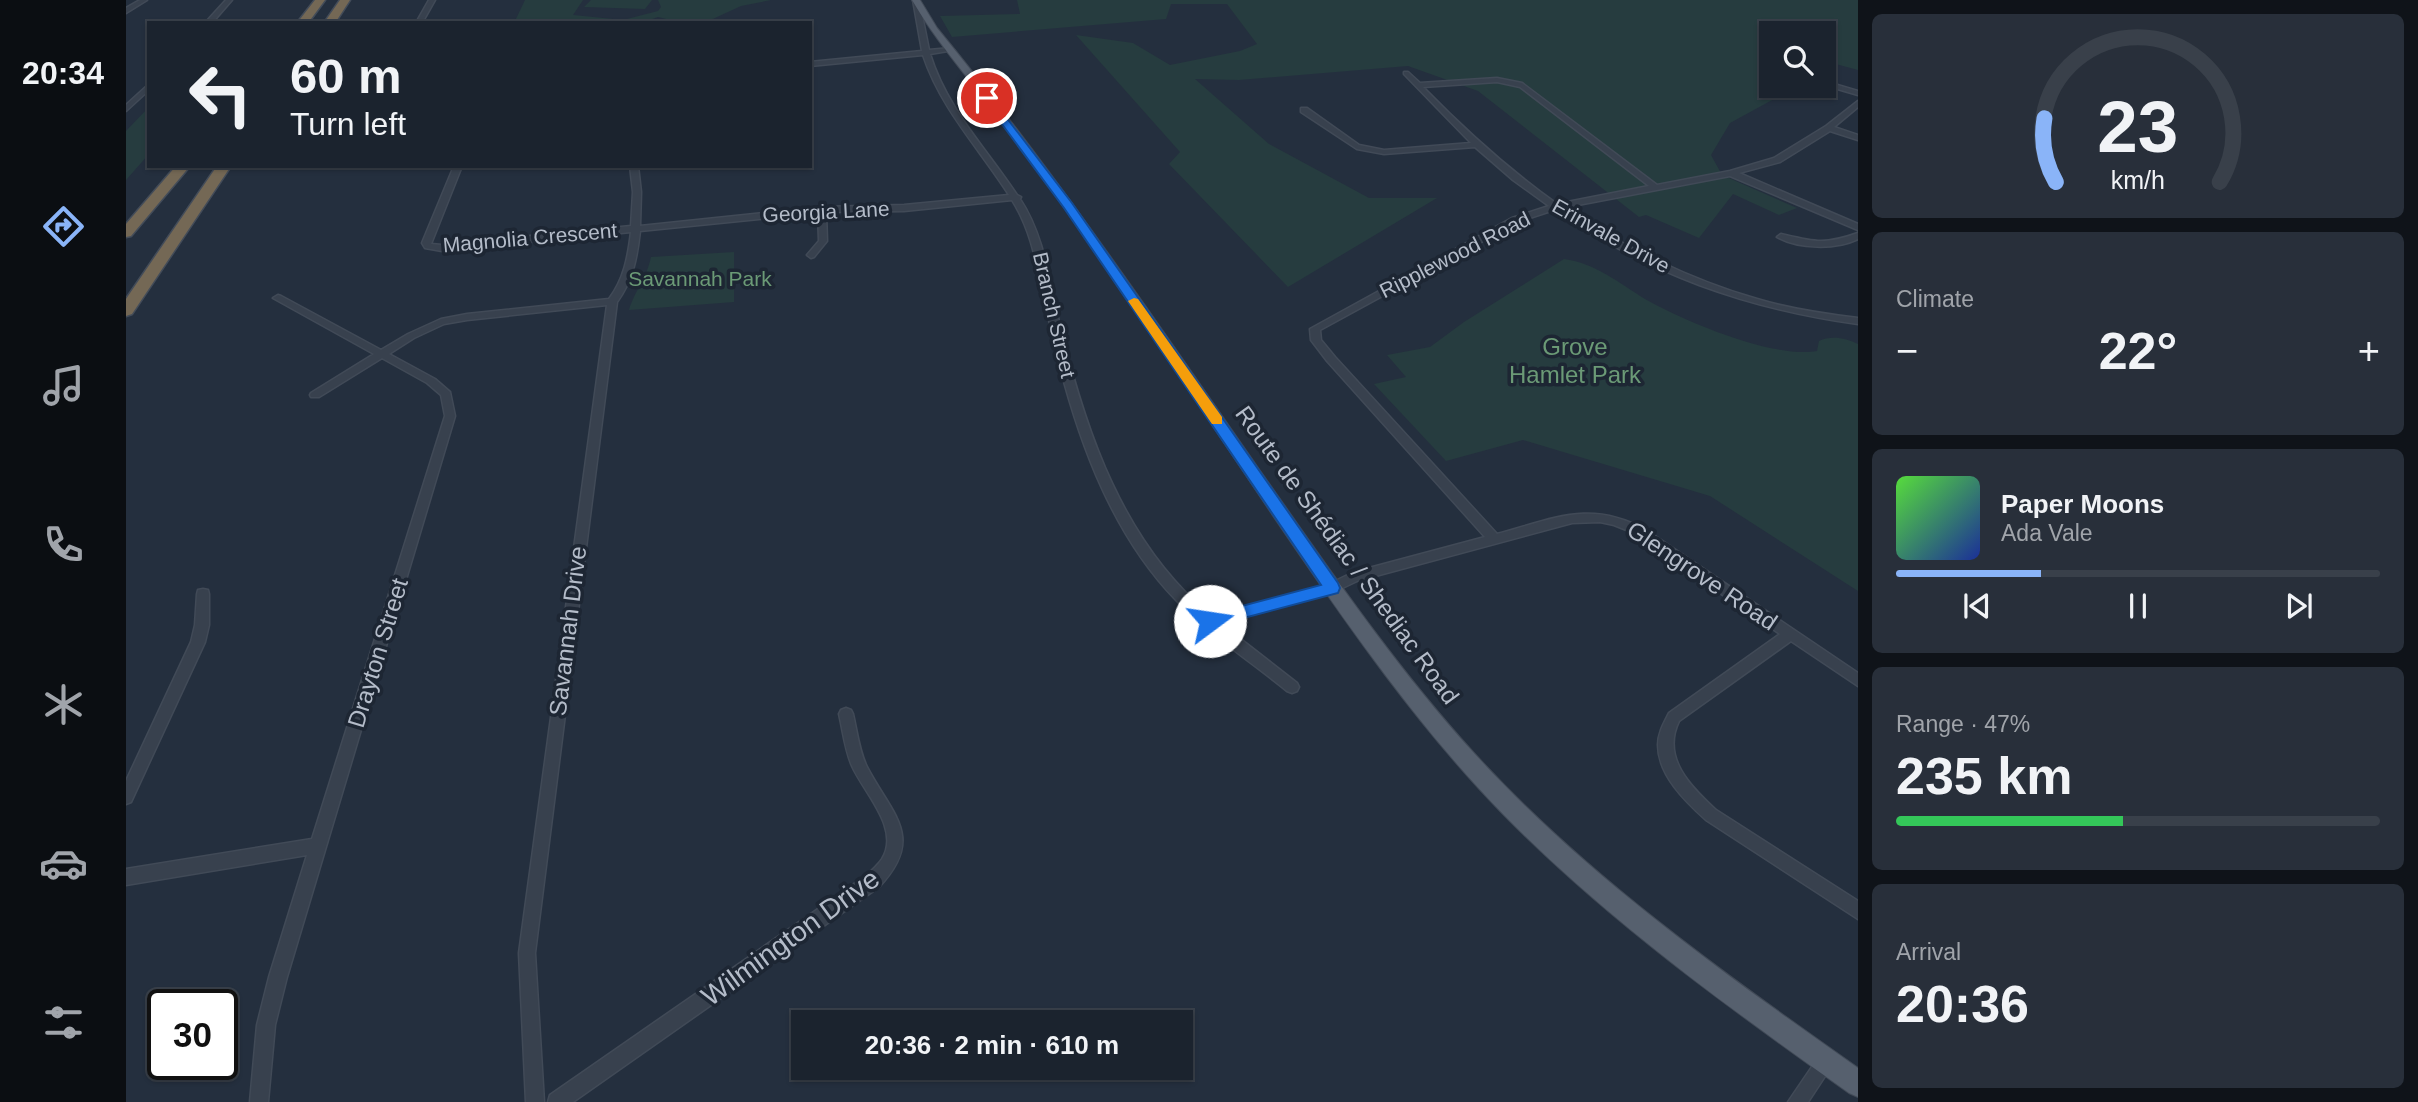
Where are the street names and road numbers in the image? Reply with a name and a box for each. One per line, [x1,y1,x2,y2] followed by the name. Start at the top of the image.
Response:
[1549,194,1674,277] street label: Erinvale Drive
[762,197,890,226] street label: Georgia Lane
[1376,207,1534,302] street label: Ripplewood Road
[442,218,618,257] street label: Magnolia Crescent
[1029,250,1080,380] street label: Branch Street
[1230,401,1465,709] street label: Route de Shédiac / Shediac Road
[1622,516,1782,636] street label: Glengrove Road
[544,545,591,717] street label: Savannah Drive
[342,575,413,731] street label: Drayton Street
[696,863,885,1012] street label: Wilmington Drive

